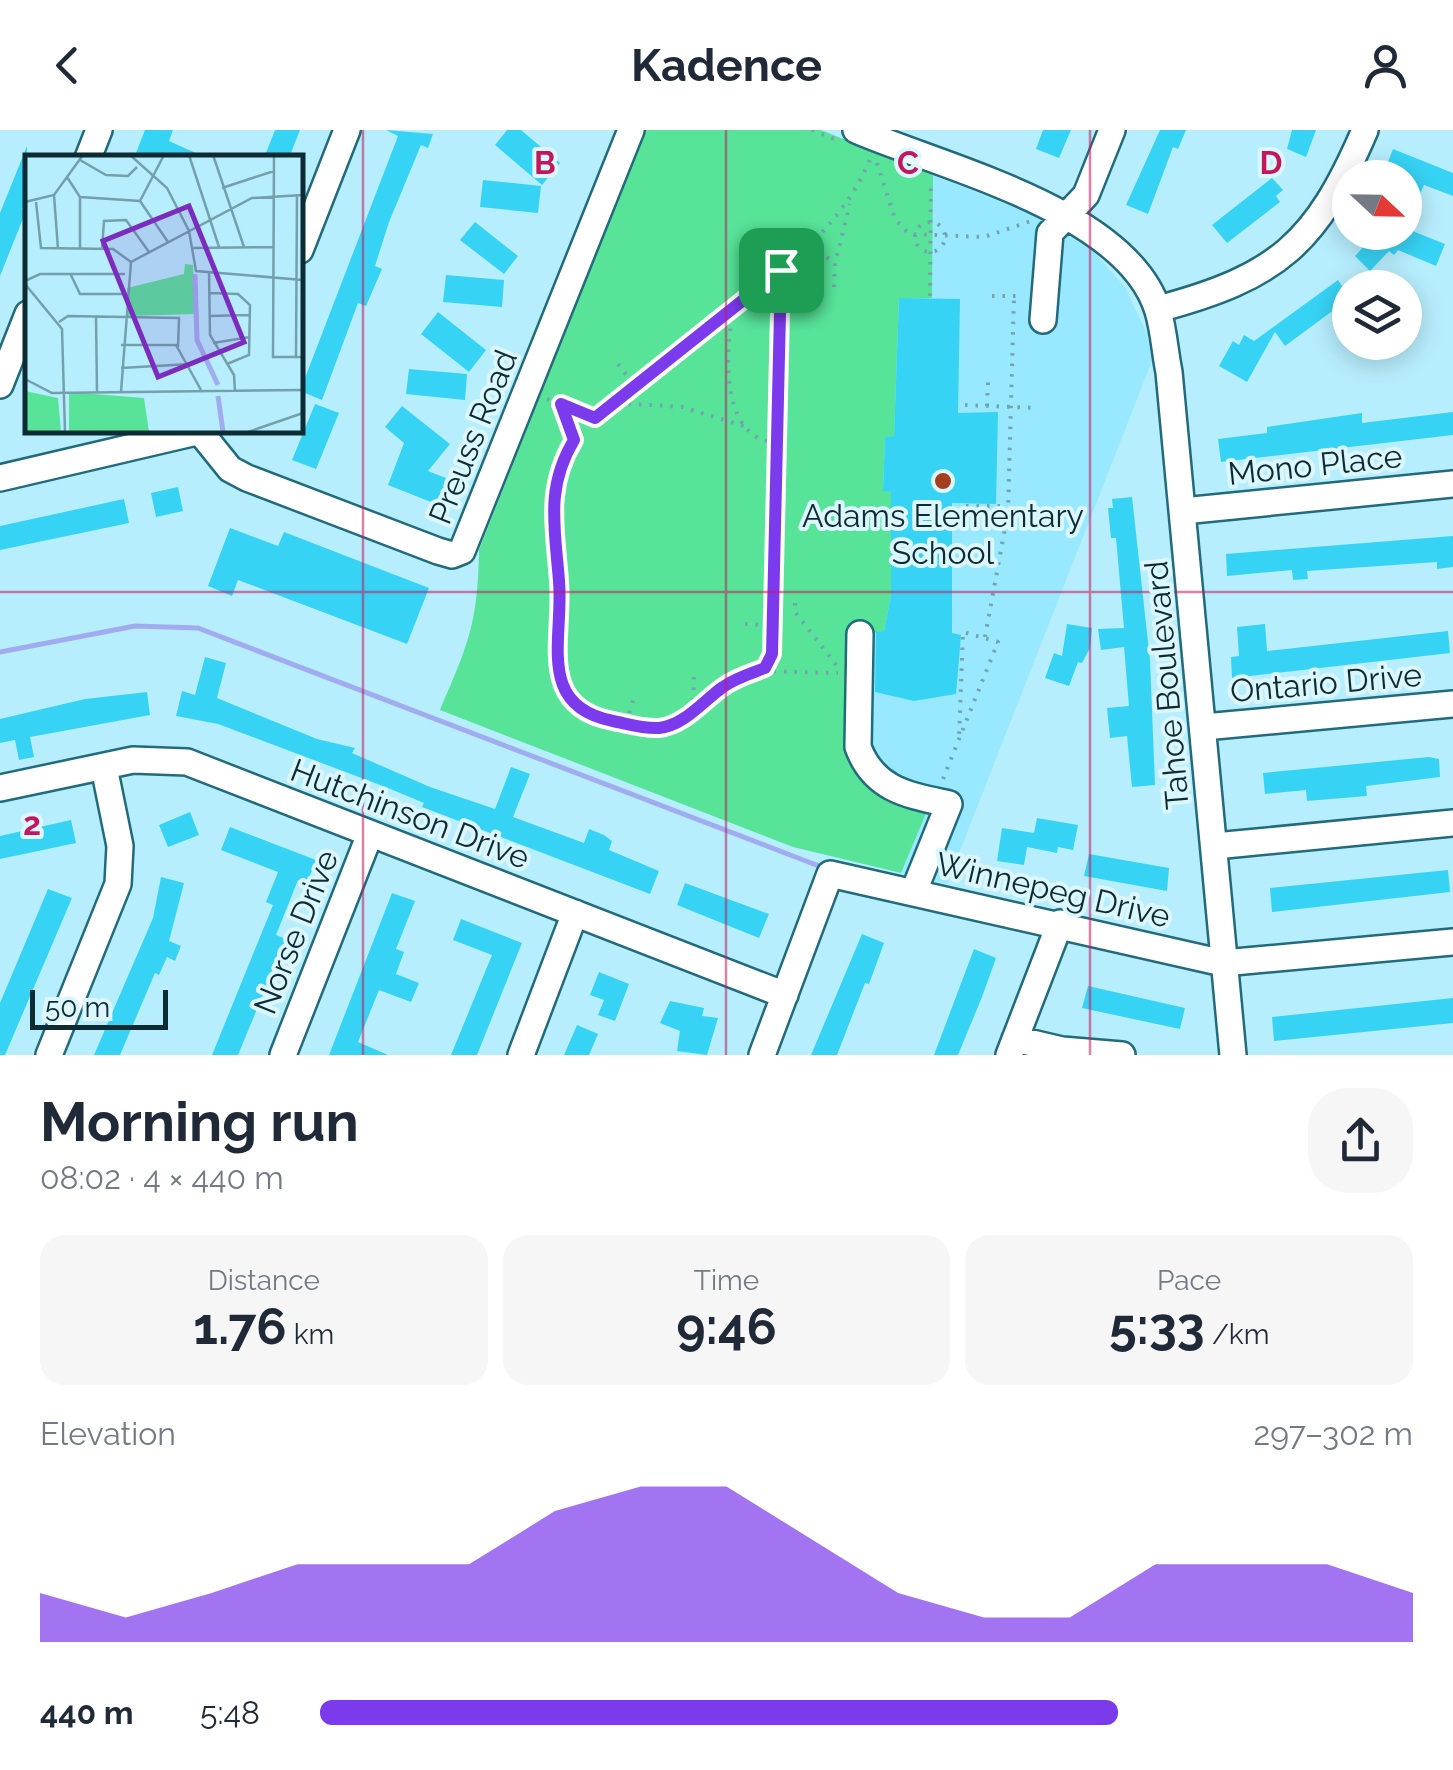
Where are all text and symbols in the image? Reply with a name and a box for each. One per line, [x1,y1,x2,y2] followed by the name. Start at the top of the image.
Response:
[40,38,95,93] icon: back
[1358,38,1413,93] icon: person
[631,39,822,92] text: Kadence
[534,144,556,181] text: B
[897,144,919,181] text: C
[1260,144,1282,181] text: D
[25,155,302,432] inset map
[1332,160,1422,250] north arrow
[1332,160,1422,360] map controls
[739,228,824,313] pin
[754,243,809,298] icon: arrive
[1332,270,1422,360] button: layers
[421,344,524,529] street label: Preuss Road
[1226,437,1404,492] street label: Mono Place
[932,470,954,492] marker: Adams Elementary School
[802,497,1084,571] place label: Adams Elementary School
[1137,559,1196,811] street label: Tahoe Boulevard
[1229,656,1423,709] street label: Ontario Drive
[286,751,535,876] street label: Hutchinson Drive
[23,805,41,842] text: 2
[246,844,345,1019] street label: Norse Drive
[932,845,1174,934] street label: Winnepeg Drive
[30,985,168,1030] scale bar
[45,991,110,1024] text: 50 m
[1308,1088,1413,1193] button: share
[40,1089,359,1154] text: Morning run
[40,1159,284,1196] text: 08:02 · 4 × 440 m
[208,1264,320,1297] text: Distance
[694,1264,759,1297] text: Time
[1157,1264,1221,1297] text: Pace
[193,1297,287,1356] text: 1.76
[676,1297,777,1356] text: 9:46
[1109,1297,1205,1356] text: 5:33
[287,1318,334,1351] text: km
[1205,1318,1269,1351] text: /km
[40,1415,176,1452] text: Elevation
[1254,1415,1413,1452] text: 297–302 m
[40,1694,134,1731] text: 440 m
[200,1694,260,1731] text: 5:48

